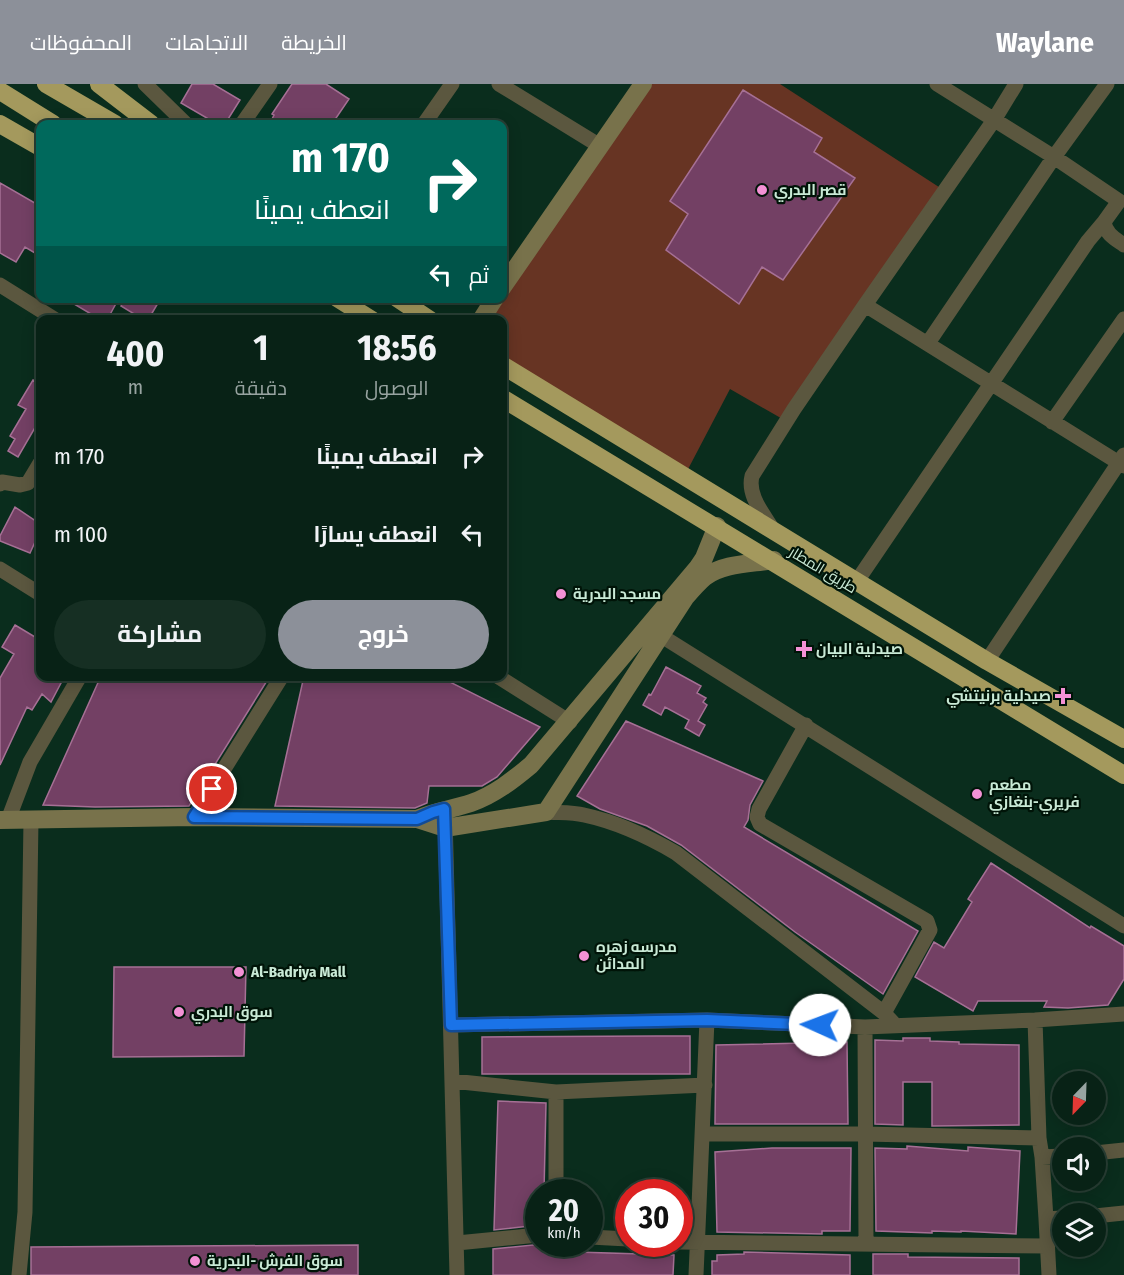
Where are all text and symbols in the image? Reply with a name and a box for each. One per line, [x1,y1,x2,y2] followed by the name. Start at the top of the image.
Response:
[996,26,1094,59] text: Waylane
[30,30,132,56] text: المحفوظات
[165,30,248,56] text: الاتجاهات
[281,30,347,56] text: الخريطة
[291,133,390,183] text: 170 m
[411,144,489,222] icon: right
[774,181,846,202] place label: قصر البدري
[755,183,769,197] marker: قصر البدري
[254,194,390,226] text: انعطف يمينًا
[424,258,457,291] icon: left
[469,262,489,289] text: ثم
[253,326,268,370] text: 1
[357,326,437,370] text: 18:56
[107,332,164,376] text: 400
[128,375,143,399] text: m
[235,376,287,400] text: دقيقة
[365,376,429,400] text: الوصول
[456,440,489,473] icon: right
[54,443,105,470] text: 170 m
[316,443,438,470] text: انعطف يمينًا
[456,518,489,551] icon: left
[54,521,108,548] text: 100 m
[313,521,438,548] text: انعطف يسارًا
[785,542,860,598] street label: طريق المطار
[573,585,661,603] place label: مسجد البدرية
[554,587,568,601] marker: مسجد البدرية
[54,600,266,669] button: مشاركة
[278,600,489,669] button: خروج
[816,640,903,658] place label: صيدلية البيان
[797,642,811,656] marker: صيدلية البيان
[946,687,1051,708] place label: صيدلية برنيتشي
[1056,689,1070,703] marker: صيدلية برنيتشي
[186,763,237,814] pin
[195,772,228,805] icon: arrive
[989,776,1080,814] place label: مطعم فريري-بنغازي
[970,787,984,801] marker: مطعم فريري-بنغازي
[596,938,677,973] place label: مدرسه زهره المدائن
[577,949,591,963] marker: مدرسه زهره المدائن
[250,963,347,981] place label: Al-Badriya Mall
[232,965,246,979] marker: Al-Badriya Mall
[788,993,852,1057] position arrow
[191,1003,273,1024] place label: سوق البدري
[172,1005,186,1019] marker: سوق البدري
[1052,1071,1106,1125] north arrow
[1052,1071,1106,1257] map controls
[1052,1137,1106,1191] button: sound
[615,1179,693,1257] speed limit sign: 30
[549,1193,579,1229] text: 20
[1052,1203,1106,1257] button: layers
[547,1224,581,1242] text: km/h
[207,1252,343,1270] place label: سوق الفرش -البدرية
[188,1254,202,1268] marker: سوق الفرش -البدرية

